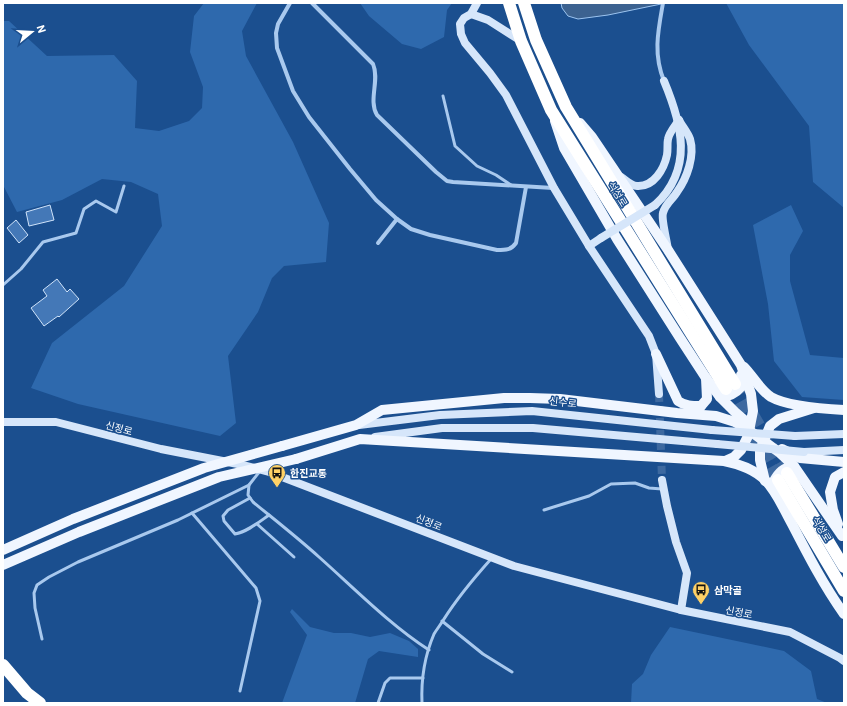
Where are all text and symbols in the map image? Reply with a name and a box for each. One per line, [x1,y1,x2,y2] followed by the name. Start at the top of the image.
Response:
[12,12,52,52] north arrow
[35,23,49,34] text: N
[606,179,630,209] street label: 석성로
[549,395,577,409] street label: 신수로
[104,419,134,437] street label: 신정로
[267,463,287,488] bus stop icon: 한진교통
[290,467,327,479] place label: 한진교통
[414,511,444,533] street label: 신정로
[810,514,834,544] street label: 석성로
[691,580,711,605] bus stop icon: 삼막골
[714,584,742,596] place label: 삼막골
[724,603,754,621] street label: 신정로

